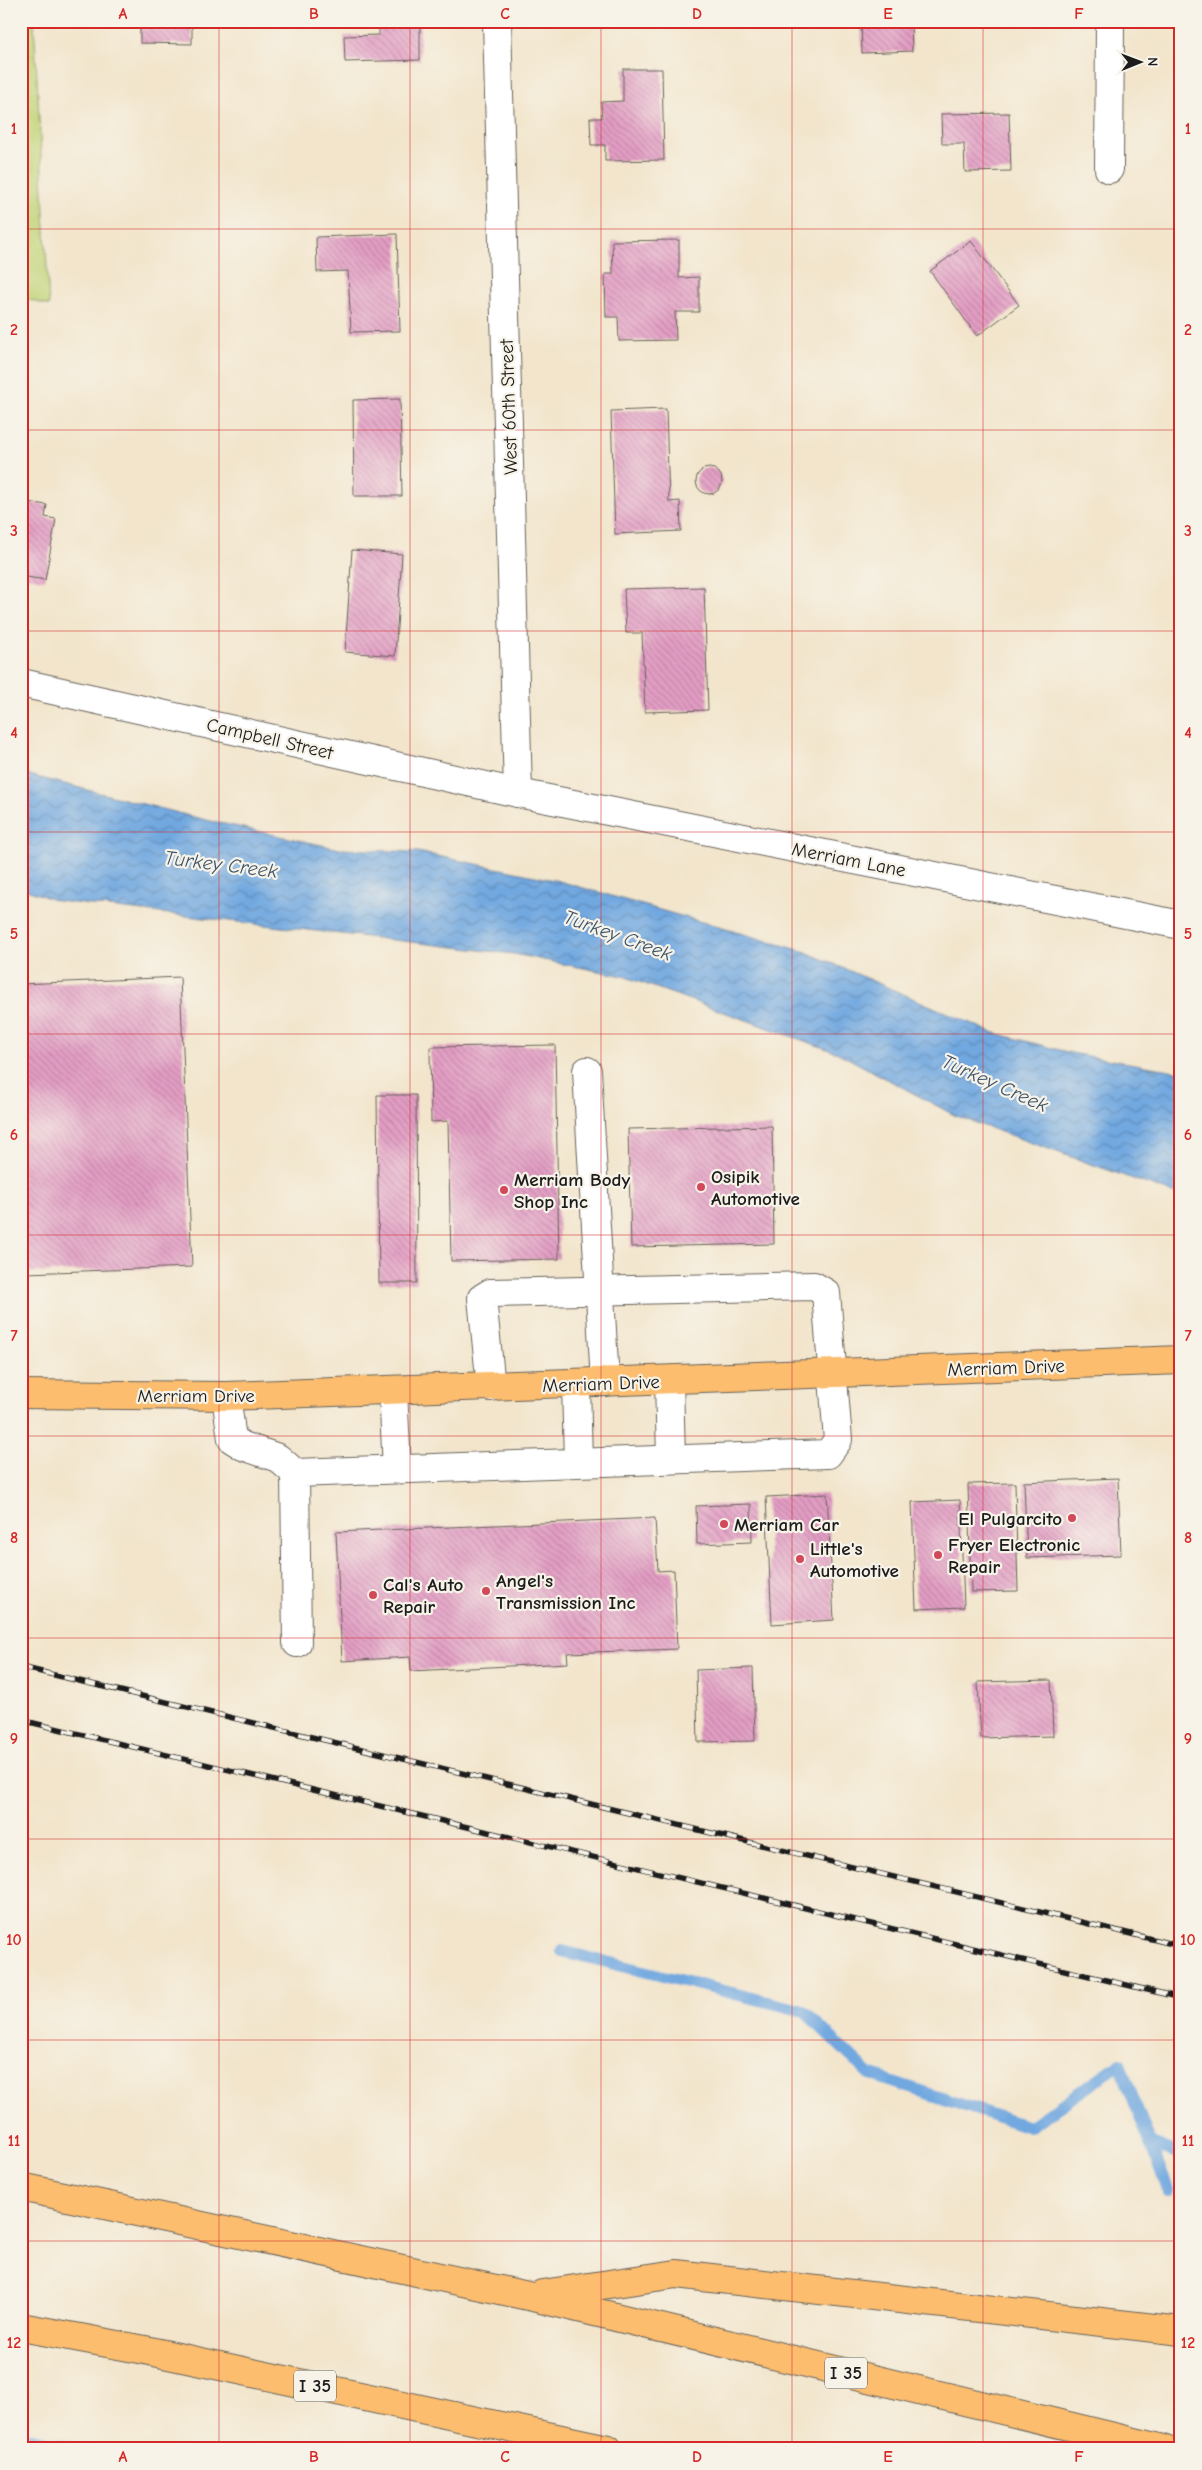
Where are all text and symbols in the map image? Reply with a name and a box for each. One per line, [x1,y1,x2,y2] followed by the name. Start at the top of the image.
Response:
[119,5,128,23] text: A
[309,5,319,23] text: B
[500,5,510,23] text: C
[692,5,702,23] text: D
[883,5,893,23] text: E
[1074,5,1084,23] text: F
[1114,38,1164,88] north arrow
[1144,57,1161,66] text: N
[11,120,17,138] text: 1
[1185,120,1191,138] text: 1
[10,321,18,339] text: 2
[1184,321,1192,339] text: 2
[496,338,522,475] street label: West 60th Street
[10,522,18,540] text: 3
[1184,522,1192,540] text: 3
[204,714,336,764] street label: Campbell Street
[10,724,18,742] text: 4
[1184,724,1192,742] text: 4
[790,838,908,882] street label: Merriam Lane
[163,846,279,883] water label: Turkey Creek
[561,905,675,966] water label: Turkey Creek
[10,925,18,943] text: 5
[1184,925,1192,943] text: 5
[938,1050,1052,1117] water label: Turkey Creek
[10,1126,18,1144] text: 6
[1184,1126,1192,1144] text: 6
[711,1166,800,1210] place label: Osipik Automotive
[514,1169,630,1213] place label: Merriam Body Shop Inc
[695,1181,707,1193] marker: Osipik Automotive
[498,1184,510,1196] marker: Merriam Body Shop Inc
[10,1327,18,1345] text: 7
[1184,1327,1192,1345] text: 7
[947,1355,1065,1381] street label: Merriam Drive
[542,1371,660,1397] street label: Merriam Drive
[137,1385,255,1407] street label: Merriam Drive
[958,1508,1062,1530] place label: El Pulgarcito
[1066,1512,1078,1524] marker: El Pulgarcito
[734,1514,839,1536] place label: Merriam Car
[718,1518,730,1530] marker: Merriam Car
[10,1529,18,1547] text: 8
[1184,1529,1192,1547] text: 8
[948,1534,1080,1578] place label: Fryer Electronic Repair
[810,1538,899,1582] place label: Little's Automotive
[932,1549,944,1561] marker: Fryer Electronic Repair
[794,1553,806,1565] marker: Little's Automotive
[496,1570,636,1614] place label: Angel's Transmission Inc
[383,1574,463,1618] place label: Cal's Auto Repair
[480,1585,492,1597] marker: Angel's Transmission Inc
[367,1589,379,1601] marker: Cal's Auto Repair
[10,1730,18,1748] text: 9
[1184,1730,1192,1748] text: 9
[6,1931,22,1949] text: 10
[1180,1931,1196,1949] text: 10
[8,2132,20,2150] text: 11
[1182,2132,1194,2150] text: 11
[7,2334,21,2352] text: 12
[1181,2334,1195,2352] text: 12
[825,2358,867,2388] road number: I 35
[294,2370,336,2402] road number: I 35
[119,2448,128,2466] text: A
[309,2448,319,2466] text: B
[500,2448,510,2466] text: C
[692,2448,702,2466] text: D
[883,2448,893,2466] text: E
[1074,2448,1084,2466] text: F

